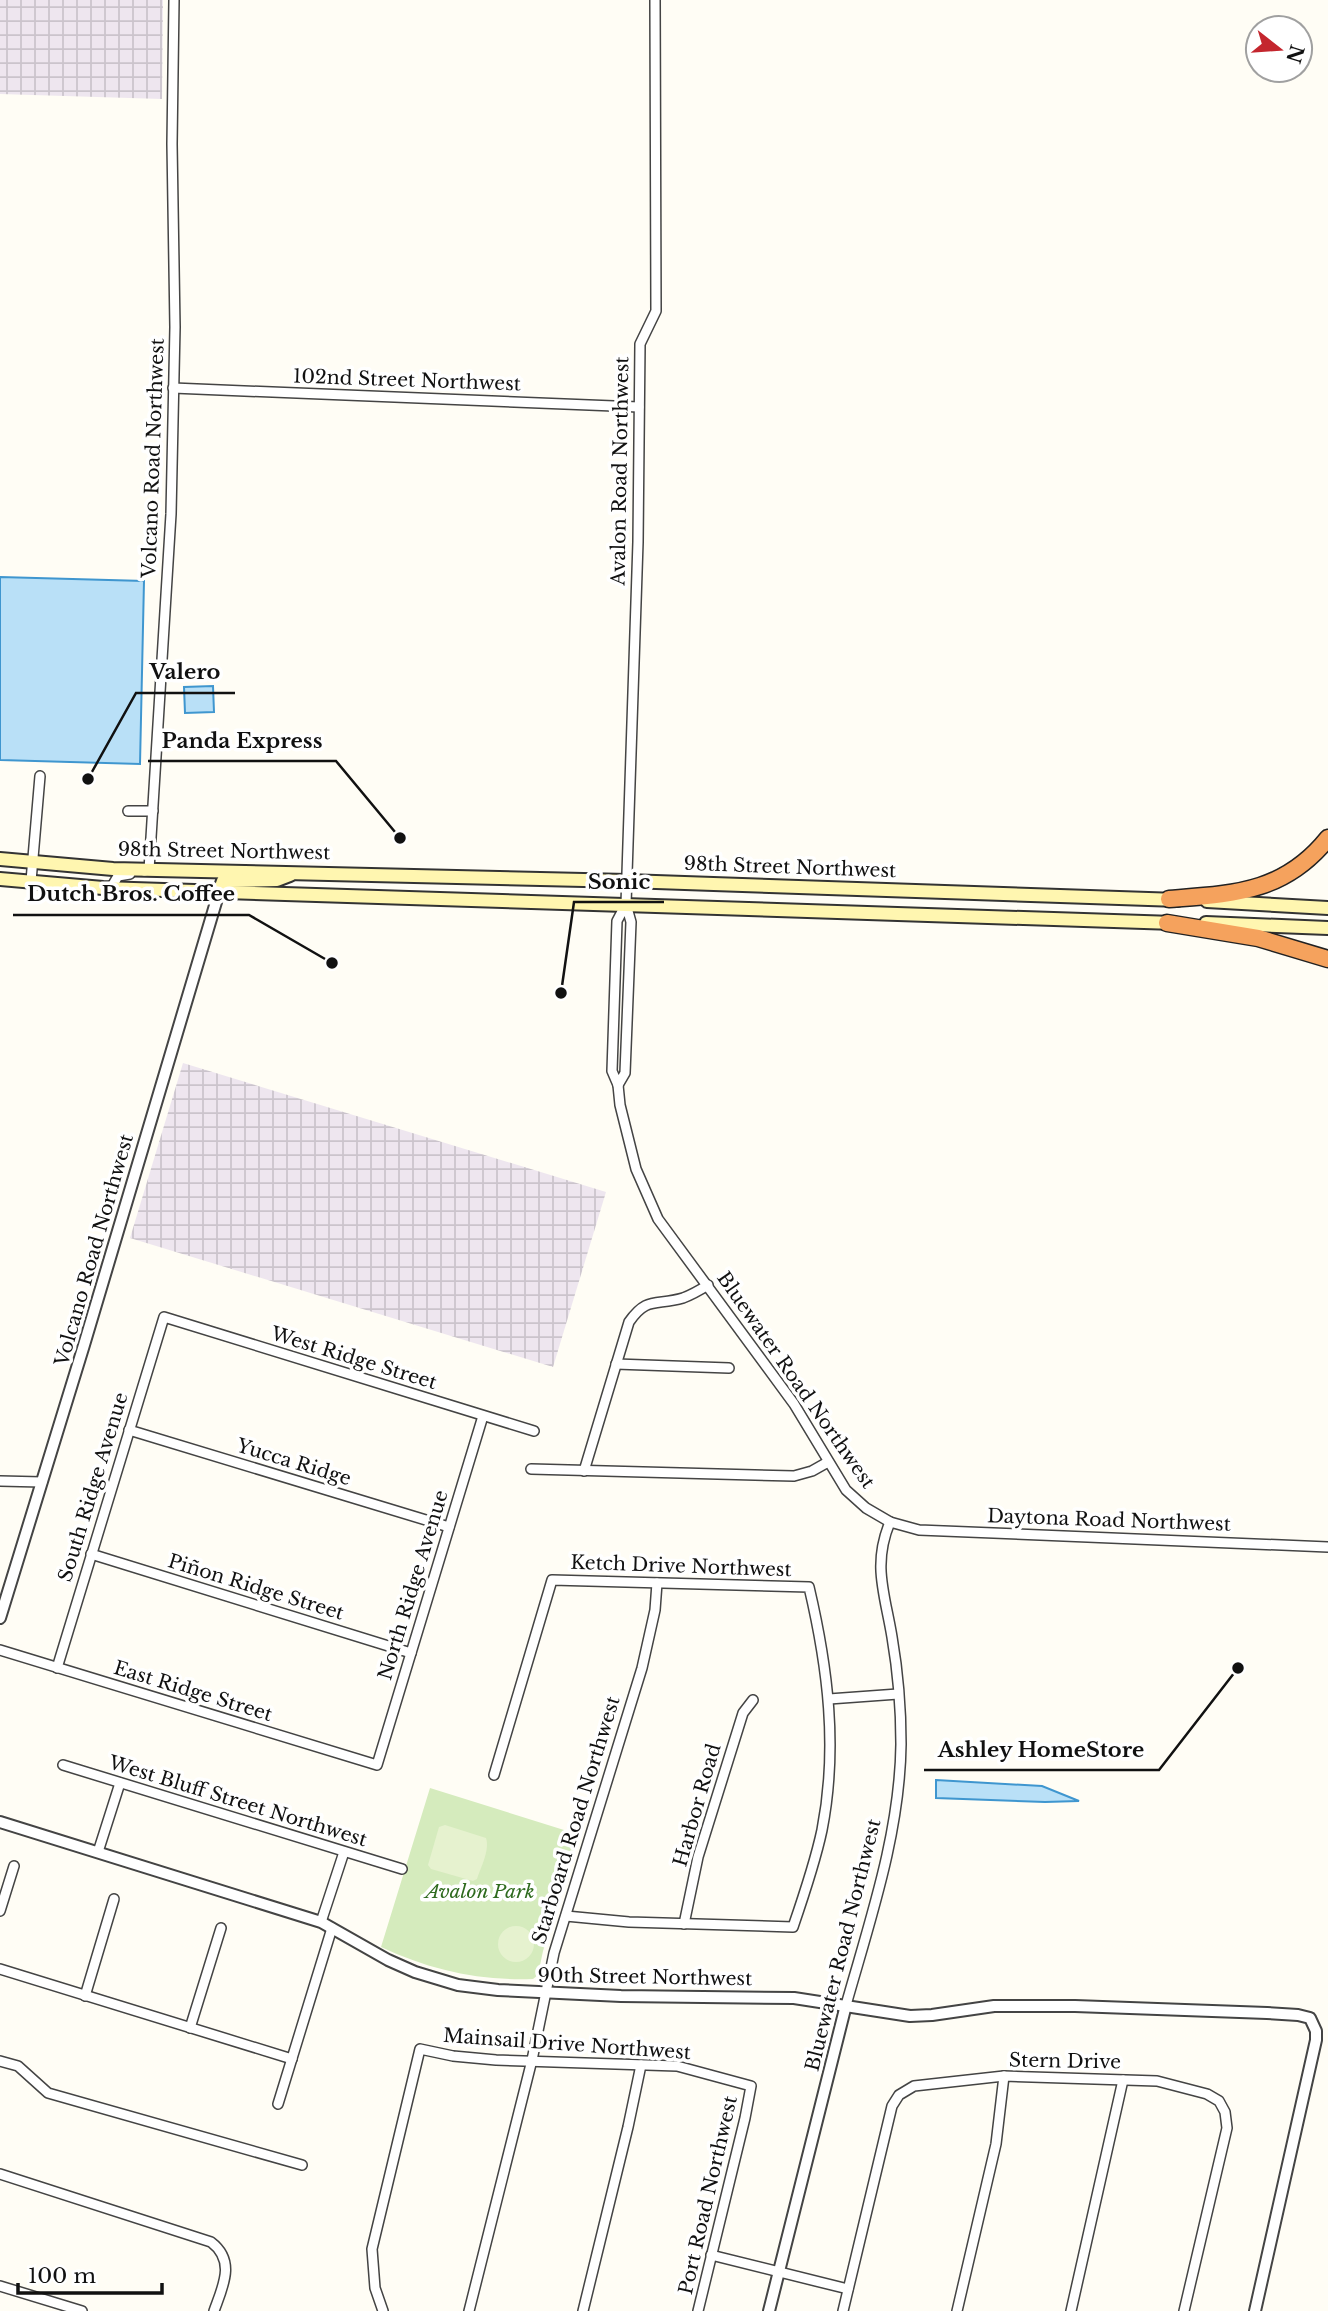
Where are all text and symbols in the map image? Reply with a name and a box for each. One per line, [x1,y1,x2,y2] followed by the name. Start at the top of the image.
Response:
[1244,14,1314,84] north arrow
[1281,42,1308,66] text: N
[137,337,169,579] street label: Volcano Road Northwest
[606,355,634,587] street label: Avalon Road Northwest
[293,365,522,396] street label: 102nd Street Northwest
[136,651,235,693] callout: Valero
[149,659,221,685] text: Valero
[148,719,336,761] callout: Panda Express
[162,728,323,754] text: Panda Express
[118,838,331,864] street label: 98th Street Northwest
[683,852,897,882] street label: 98th Street Northwest
[574,860,664,902] callout: Sonic
[588,869,650,895] text: Sonic
[13,873,249,915] callout: Dutch Bros. Coffee
[27,881,235,907] text: Dutch Bros. Coffee
[50,1131,138,1370] street label: Volcano Road Northwest
[712,1267,880,1493] street label: Bluewater Road Northwest
[267,1322,440,1394] street label: West Ridge Street
[53,1390,133,1584] street label: South Ridge Avenue
[233,1433,354,1490] street label: Yucca Ridge
[373,1487,453,1683] street label: North Ridge Avenue
[987,1504,1232,1536] street label: Daytona Road Northwest
[165,1549,347,1625] street label: Piñon Ridge Street
[570,1551,793,1581] street label: Ketch Drive Northwest
[111,1656,276,1726] street label: East Ridge Street
[527,1693,625,1947] street label: Starboard Road Northwest
[924,1728,1159,1770] callout: Ashley HomeStore
[937,1737,1144,1763] text: Ashley HomeStore
[668,1741,726,1869] street label: Harbor Road
[105,1750,371,1852] street label: West Bluff Street Northwest
[800,1816,886,2074] street label: Bluewater Road Northwest
[423,1880,534,1903] park label: Avalon Park
[538,1964,753,1990] street label: 90th Street Northwest
[442,2024,692,2064] street label: Mainsail Drive Northwest
[1009,2049,1121,2073] street label: Stern Drive
[674,2093,742,2297] street label: Port Road Northwest
[18,2252,161,2296] scale bar
[28,2263,96,2289] text: 100 m

